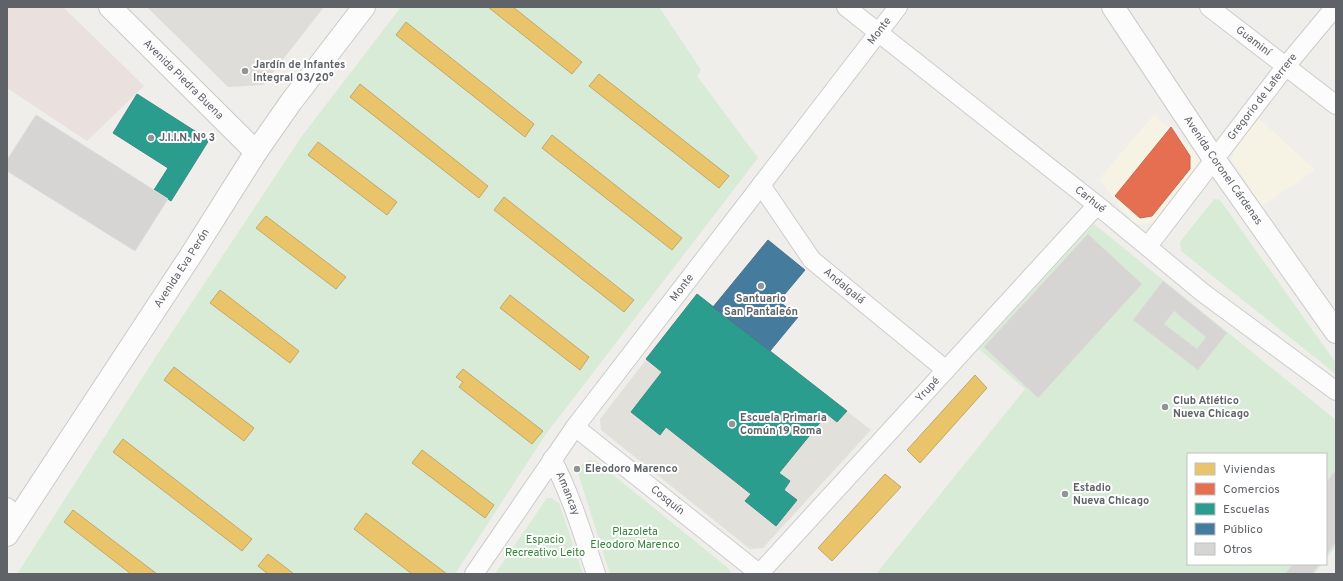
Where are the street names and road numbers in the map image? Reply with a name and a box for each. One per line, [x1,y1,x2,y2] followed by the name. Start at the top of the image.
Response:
[865,14,895,47] street label: Monte
[1233,23,1275,60] street label: Guaminí
[140,37,226,123] street label: Avenida Piedra Buena
[1225,51,1301,143] street label: Gregorio de Laferrere
[1180,113,1265,228] street label: Avenida Coronel Cárdenas
[1072,183,1109,216] street label: Carhué
[151,226,213,310] street label: Avenida Eva Perón
[820,265,868,307] street label: Andalgalá
[667,271,697,304] street label: Monte
[913,374,943,405] street label: Yrupé
[552,469,583,518] street label: Amancay
[647,483,687,518] street label: Cosquín

